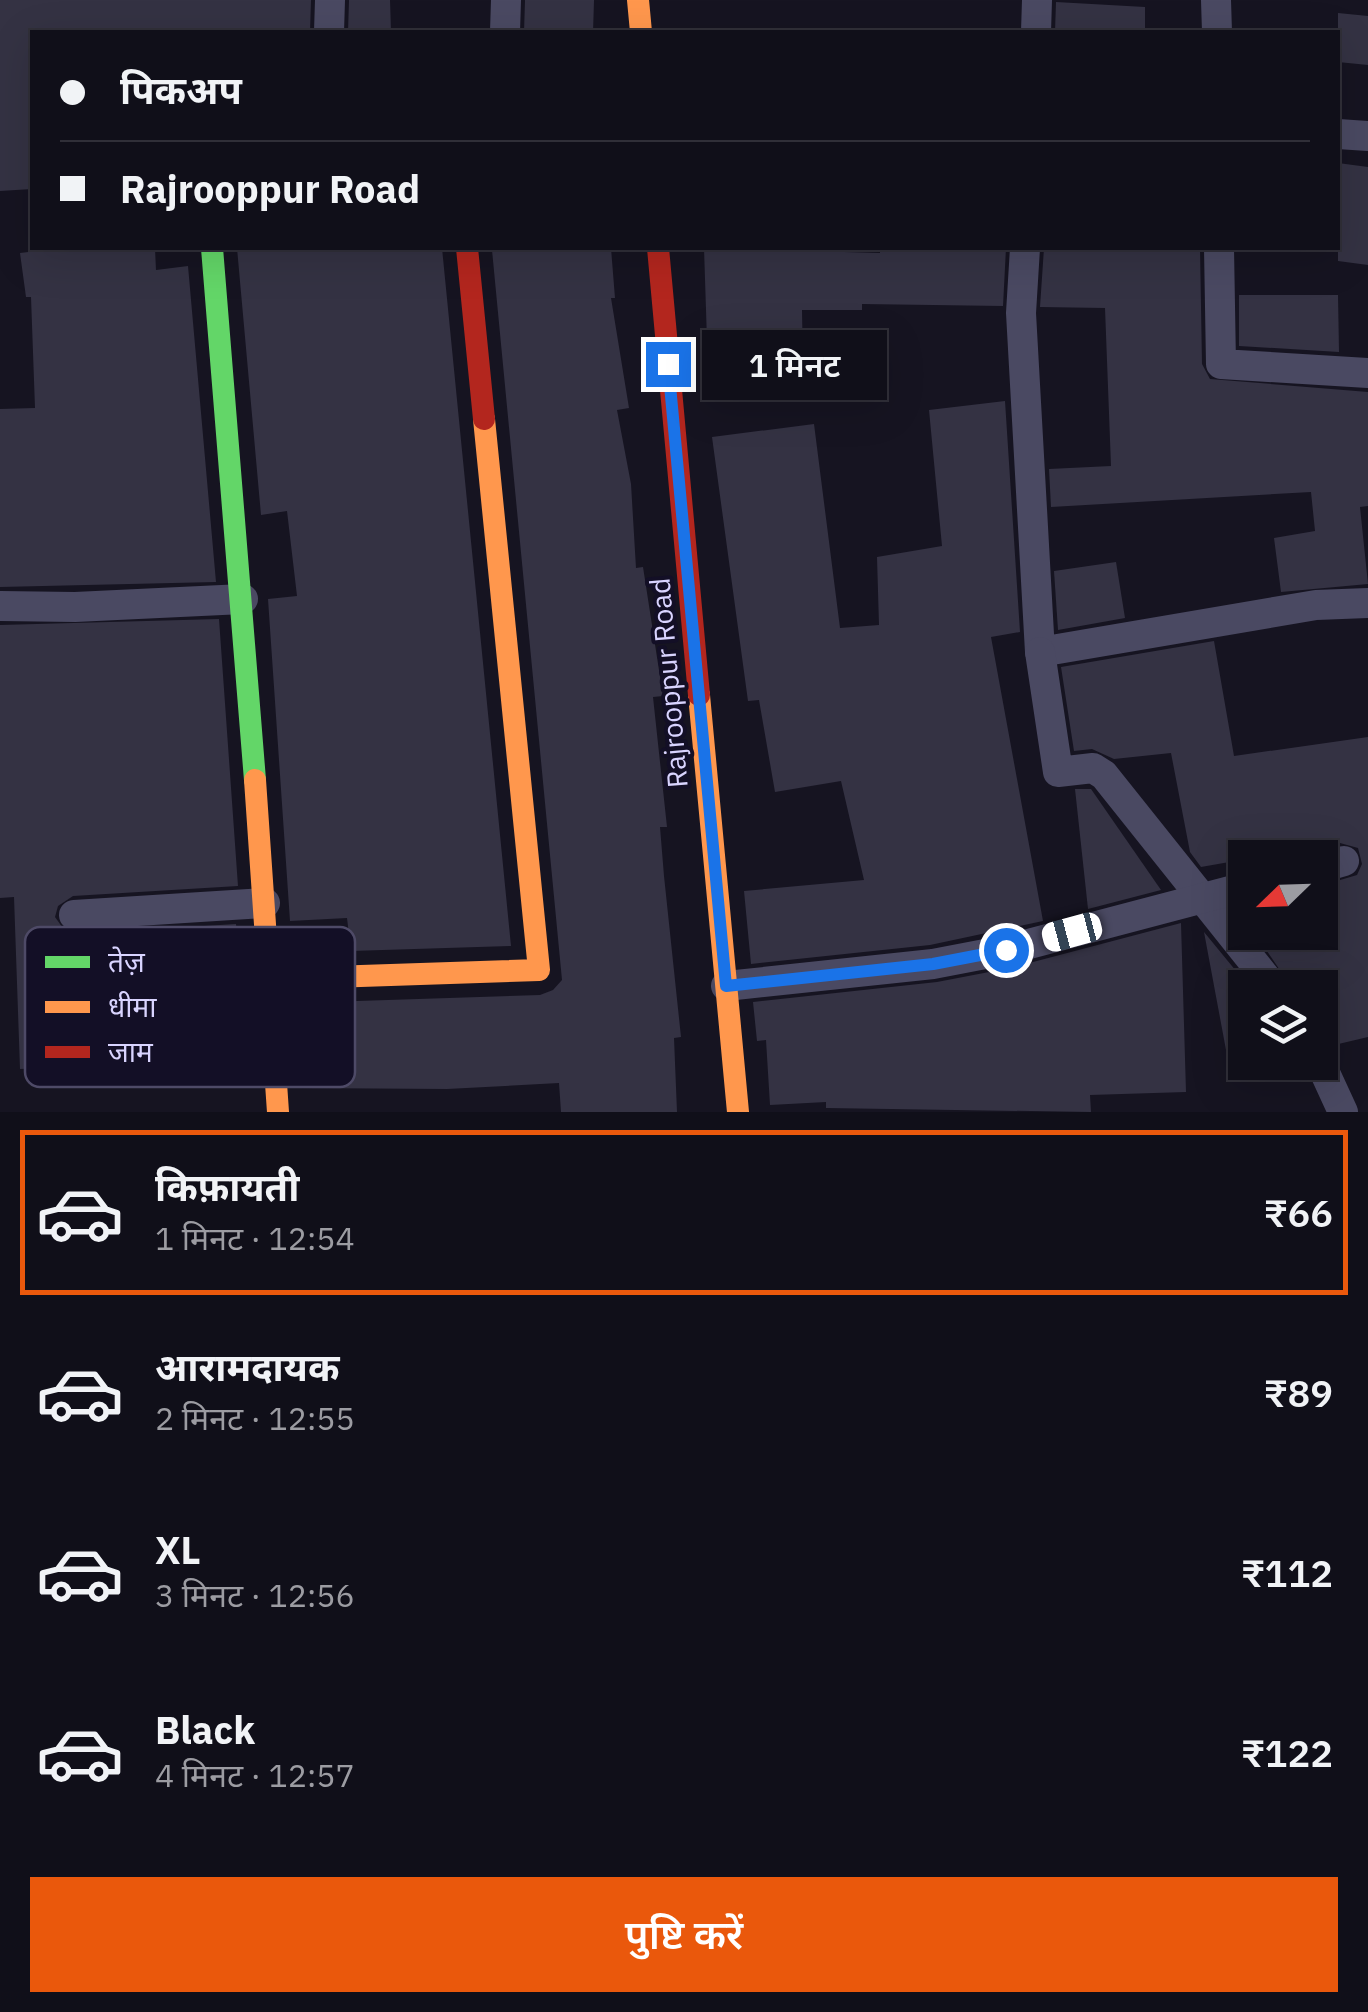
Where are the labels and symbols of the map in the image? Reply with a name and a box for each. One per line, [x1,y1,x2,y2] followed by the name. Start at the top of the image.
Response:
[703,329,888,399] callout: 1 मिनट
[646,342,691,387] route end
[640,576,696,790] street label: Rajrooppur Road
[1228,840,1338,950] north arrow
[1039,910,1105,954] car
[25,927,355,1087] legend
[984,928,1029,973] route start
[108,943,146,980] text: तेज़
[108,988,157,1025] text: धीमा
[108,1033,154,1070] text: जाम

